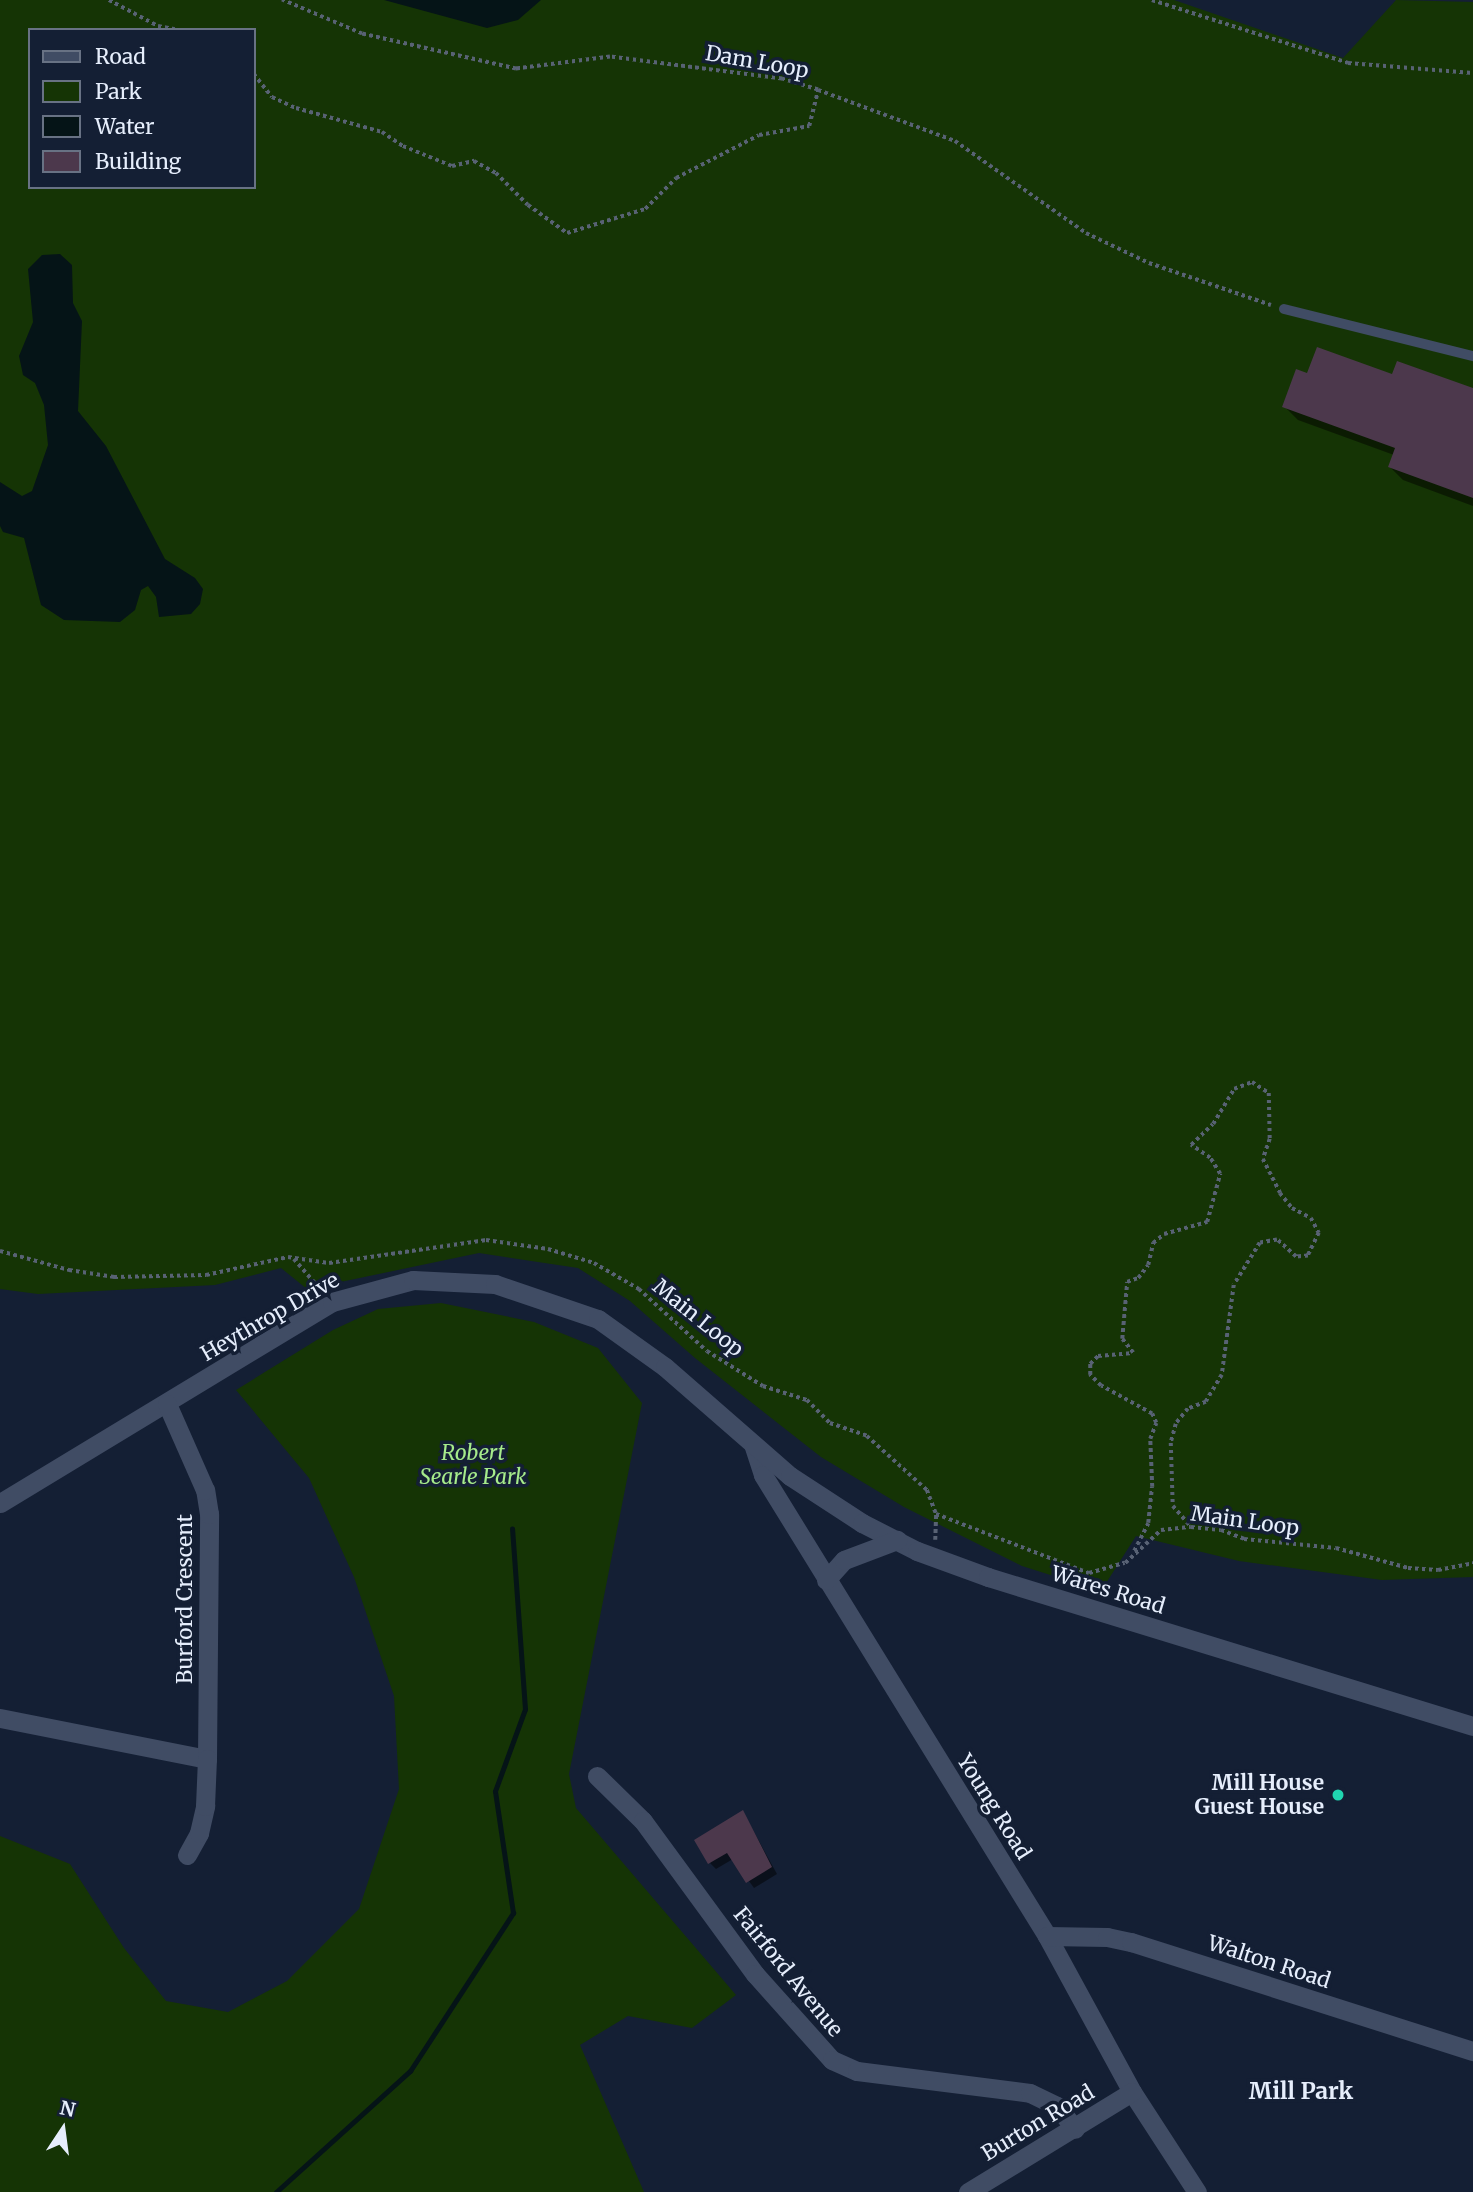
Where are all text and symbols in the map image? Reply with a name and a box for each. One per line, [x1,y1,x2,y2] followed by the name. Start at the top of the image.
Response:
[28,28,256,189] legend
[704,41,810,83] street label: Dam Loop
[95,43,146,70] text: Road
[95,78,142,105] text: Park
[95,113,154,140] text: Water
[95,148,181,175] text: Building
[196,1267,344,1367] street label: Heythrop Drive
[648,1274,748,1362] street label: Main Loop
[419,1440,527,1490] park label: Robert Searle Park
[1189,1501,1301,1541] street label: Main Loop
[172,1514,198,1684] street label: Burford Crescent
[1048,1561,1168,1619] street label: Wares Road
[952,1750,1036,1864] street label: Young Road
[1195,1770,1324,1820] place label: Mill House Guest House
[1330,1787,1346,1803] marker: Mill House Guest House
[728,1902,848,2042] street label: Fairford Avenue
[1204,1930,1334,1994] street label: Walton Road
[1249,2077,1353,2105] district label: Mill Park
[977,2080,1099,2166] street label: Burton Road
[28,2094,98,2164] north arrow
[58,2095,78,2122] text: N

